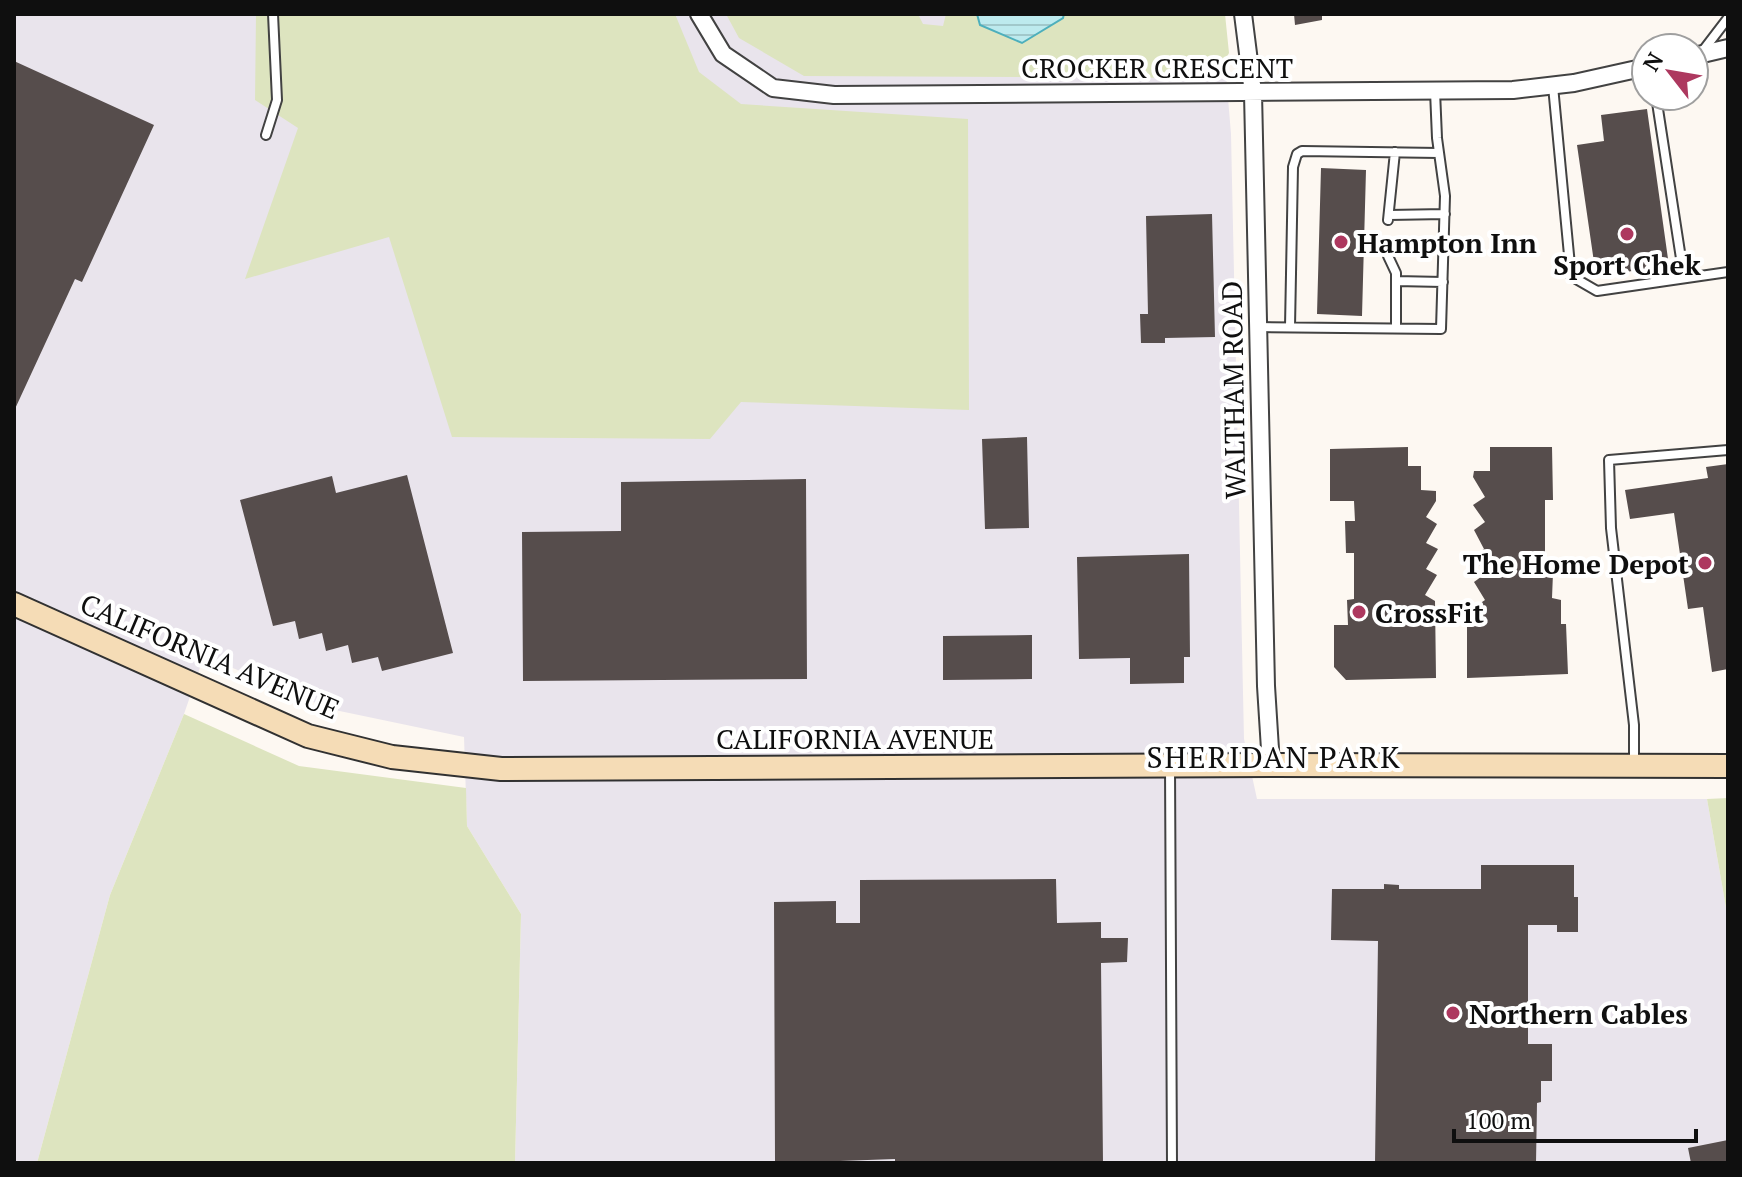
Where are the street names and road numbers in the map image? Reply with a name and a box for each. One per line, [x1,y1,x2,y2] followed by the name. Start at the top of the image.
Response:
[1021,49,1293,86] street label: CROCKER CRESCENT
[1213,280,1253,500] street label: WALTHAM ROAD
[75,585,345,727] street label: CALIFORNIA AVENUE
[716,720,994,757] street label: CALIFORNIA AVENUE

